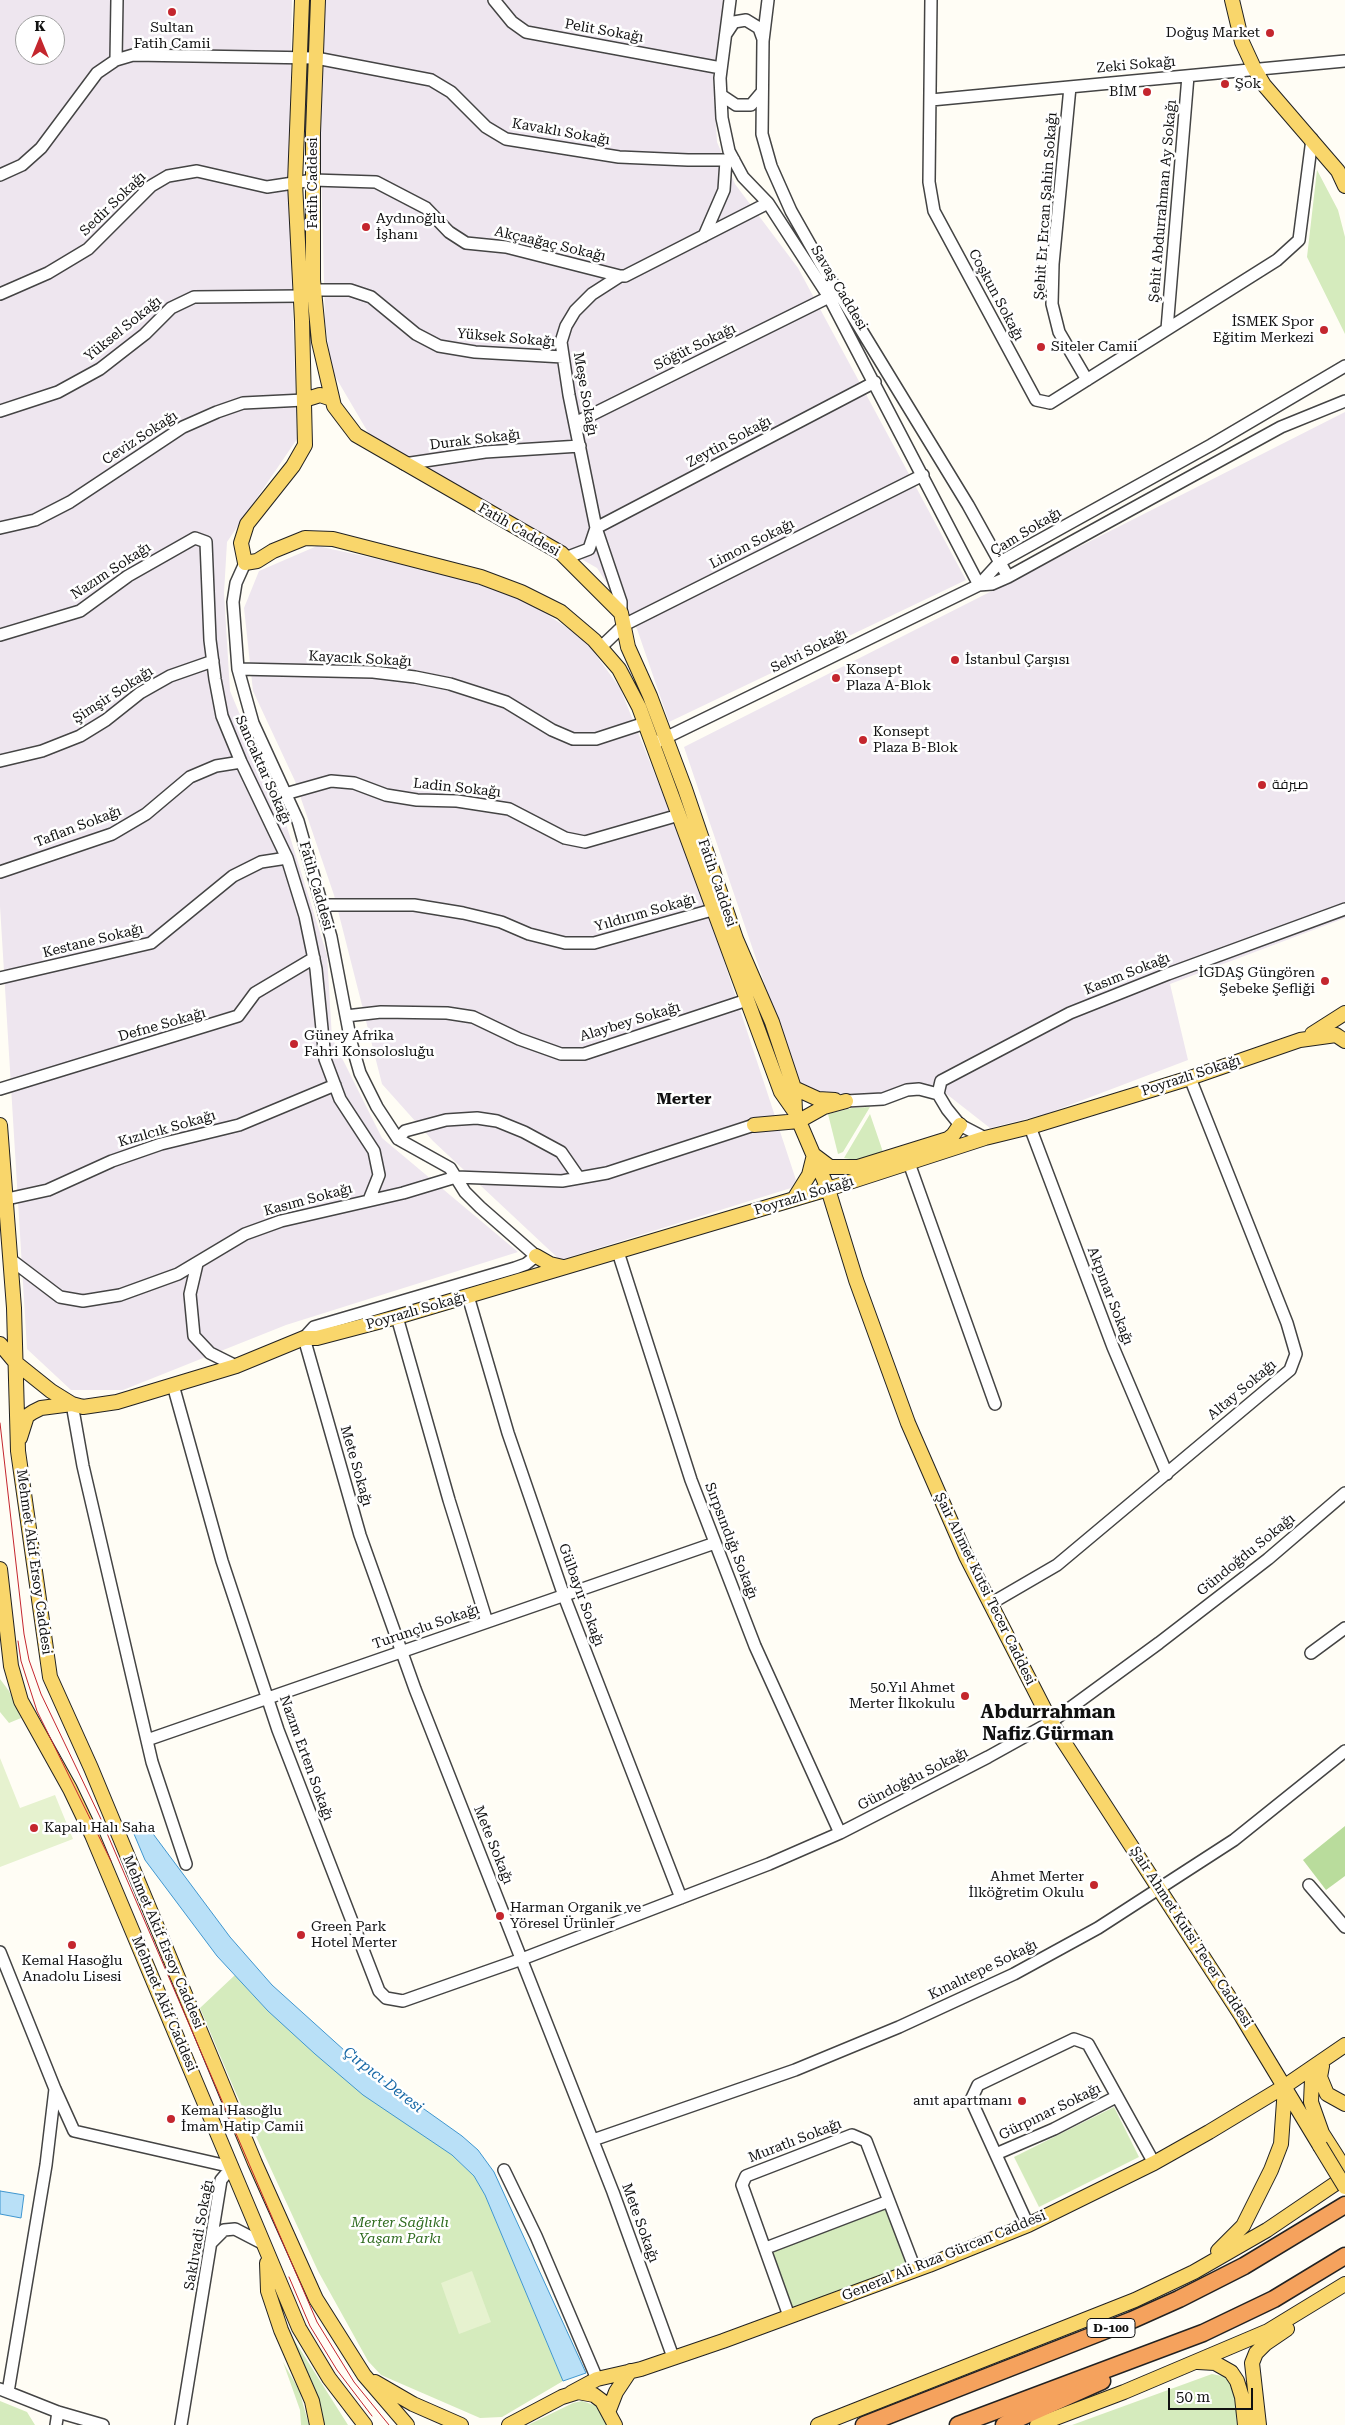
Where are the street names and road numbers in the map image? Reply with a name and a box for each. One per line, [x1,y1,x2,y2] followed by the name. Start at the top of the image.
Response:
[563,16,645,46] street label: Pelit Sokağı
[1096,53,1176,77] street label: Zeki Sokağı
[1146,99,1180,303] street label: Şehit Abdurrahman Ay Sokağı
[1031,112,1061,300] street label: Şehit Er Ercan Şahin Sokağı
[511,115,611,149] street label: Kavaklı Sokağı
[305,137,321,229] street label: Fatih Caddesi
[76,168,150,240] street label: Sedir Sokağı
[493,223,607,265] street label: Akçaağaç Sokağı
[807,243,871,333] street label: Savaş Caddesi
[965,246,1027,344] street label: Coşkun Sokağı
[81,293,165,365] street label: Yüksel Sokağı
[651,320,739,374] street label: Söğüt Sokağı
[456,325,556,351] street label: Yüksek Sokağı
[569,351,601,437] street label: Meşe Sokağı
[99,407,181,469] street label: Ceviz Sokağı
[684,413,774,471] street label: Zeytin Sokağı
[429,426,521,454] street label: Durak Sokağı
[475,500,563,560] street label: Fatih Caddesi
[987,504,1065,560] street label: Çam Sokağı
[707,515,797,573] street label: Limon Sokağı
[68,539,154,603] street label: Nazım Sokağı
[768,625,850,677] street label: Selvi Sokağı
[308,648,412,670] street label: Kayacık Sokağı
[70,663,156,727] street label: Şimşir Sokağı
[231,713,295,827] street label: Sancaktar Sokağı
[412,775,502,801] street label: Ladin Sokağı
[32,803,124,851] street label: Taflan Sokağı
[694,837,740,929] street label: Fatih Caddesi
[295,840,337,932] street label: Fatih Caddesi
[593,891,697,935] street label: Yıldırım Sokağı
[41,920,145,962] street label: Kestane Sokağı
[1082,949,1172,999] street label: Kasım Sokağı
[578,999,682,1045] street label: Alaybey Sokağı
[116,1005,208,1045] street label: Defne Sokağı
[1139,1052,1243,1100] street label: Poyrazlı Sokağı
[116,1107,218,1151] street label: Kızılcık Sokağı
[752,1173,856,1219] street label: Poyrazlı Sokağı
[262,1180,354,1220] street label: Kasım Sokağı
[1084,1244,1136,1348] street label: Akpınar Sokağı
[364,1289,468,1333] street label: Poyrazlı Sokağı
[1204,1356,1280,1424] street label: Altay Sokağı
[336,1424,376,1508] street label: Mete Sokağı
[13,1468,55,1656] street label: Mehmet Akif Ersoy Caddesi
[701,1480,761,1602] street label: Sırpsındığı Sokağı
[931,1490,1039,1688] street label: Şair Ahmet Kutsi Tecer Caddesi
[1194,1510,1298,1600] street label: Gündoğdu Sokağı
[555,1541,607,1649] street label: Gülbayır Sokağı
[370,1601,482,1653] street label: Turunçlu Sokağı
[276,1693,336,1823] street label: Nazım Erten Sokağı
[855,1744,971,1814] street label: Gündoğdu Sokağı
[470,1803,516,1887] street label: Mete Sokağı
[1126,1844,1256,2030] street label: Şair Ahmet Kutsi Tecer Caddesi
[119,1853,207,2031] street label: Mehmet Akif Ersoy Caddesi
[128,1934,200,2074] street label: Mehmet Akif Caddesi
[926,1936,1040,2004] street label: Kınalıtepe Sokağı
[996,2080,1104,2144] street label: Gürpınar Sokağı
[746,2116,844,2166] street label: Muratlı Sokağı
[181,2178,217,2292] street label: Saklıvadi Sokağı
[618,2181,662,2265] street label: Mete Sokağı
[839,2207,1049,2305] street label: General Ali Rıza Gürcan Caddesi
[1087,2318,1135,2338] road number: D-100

